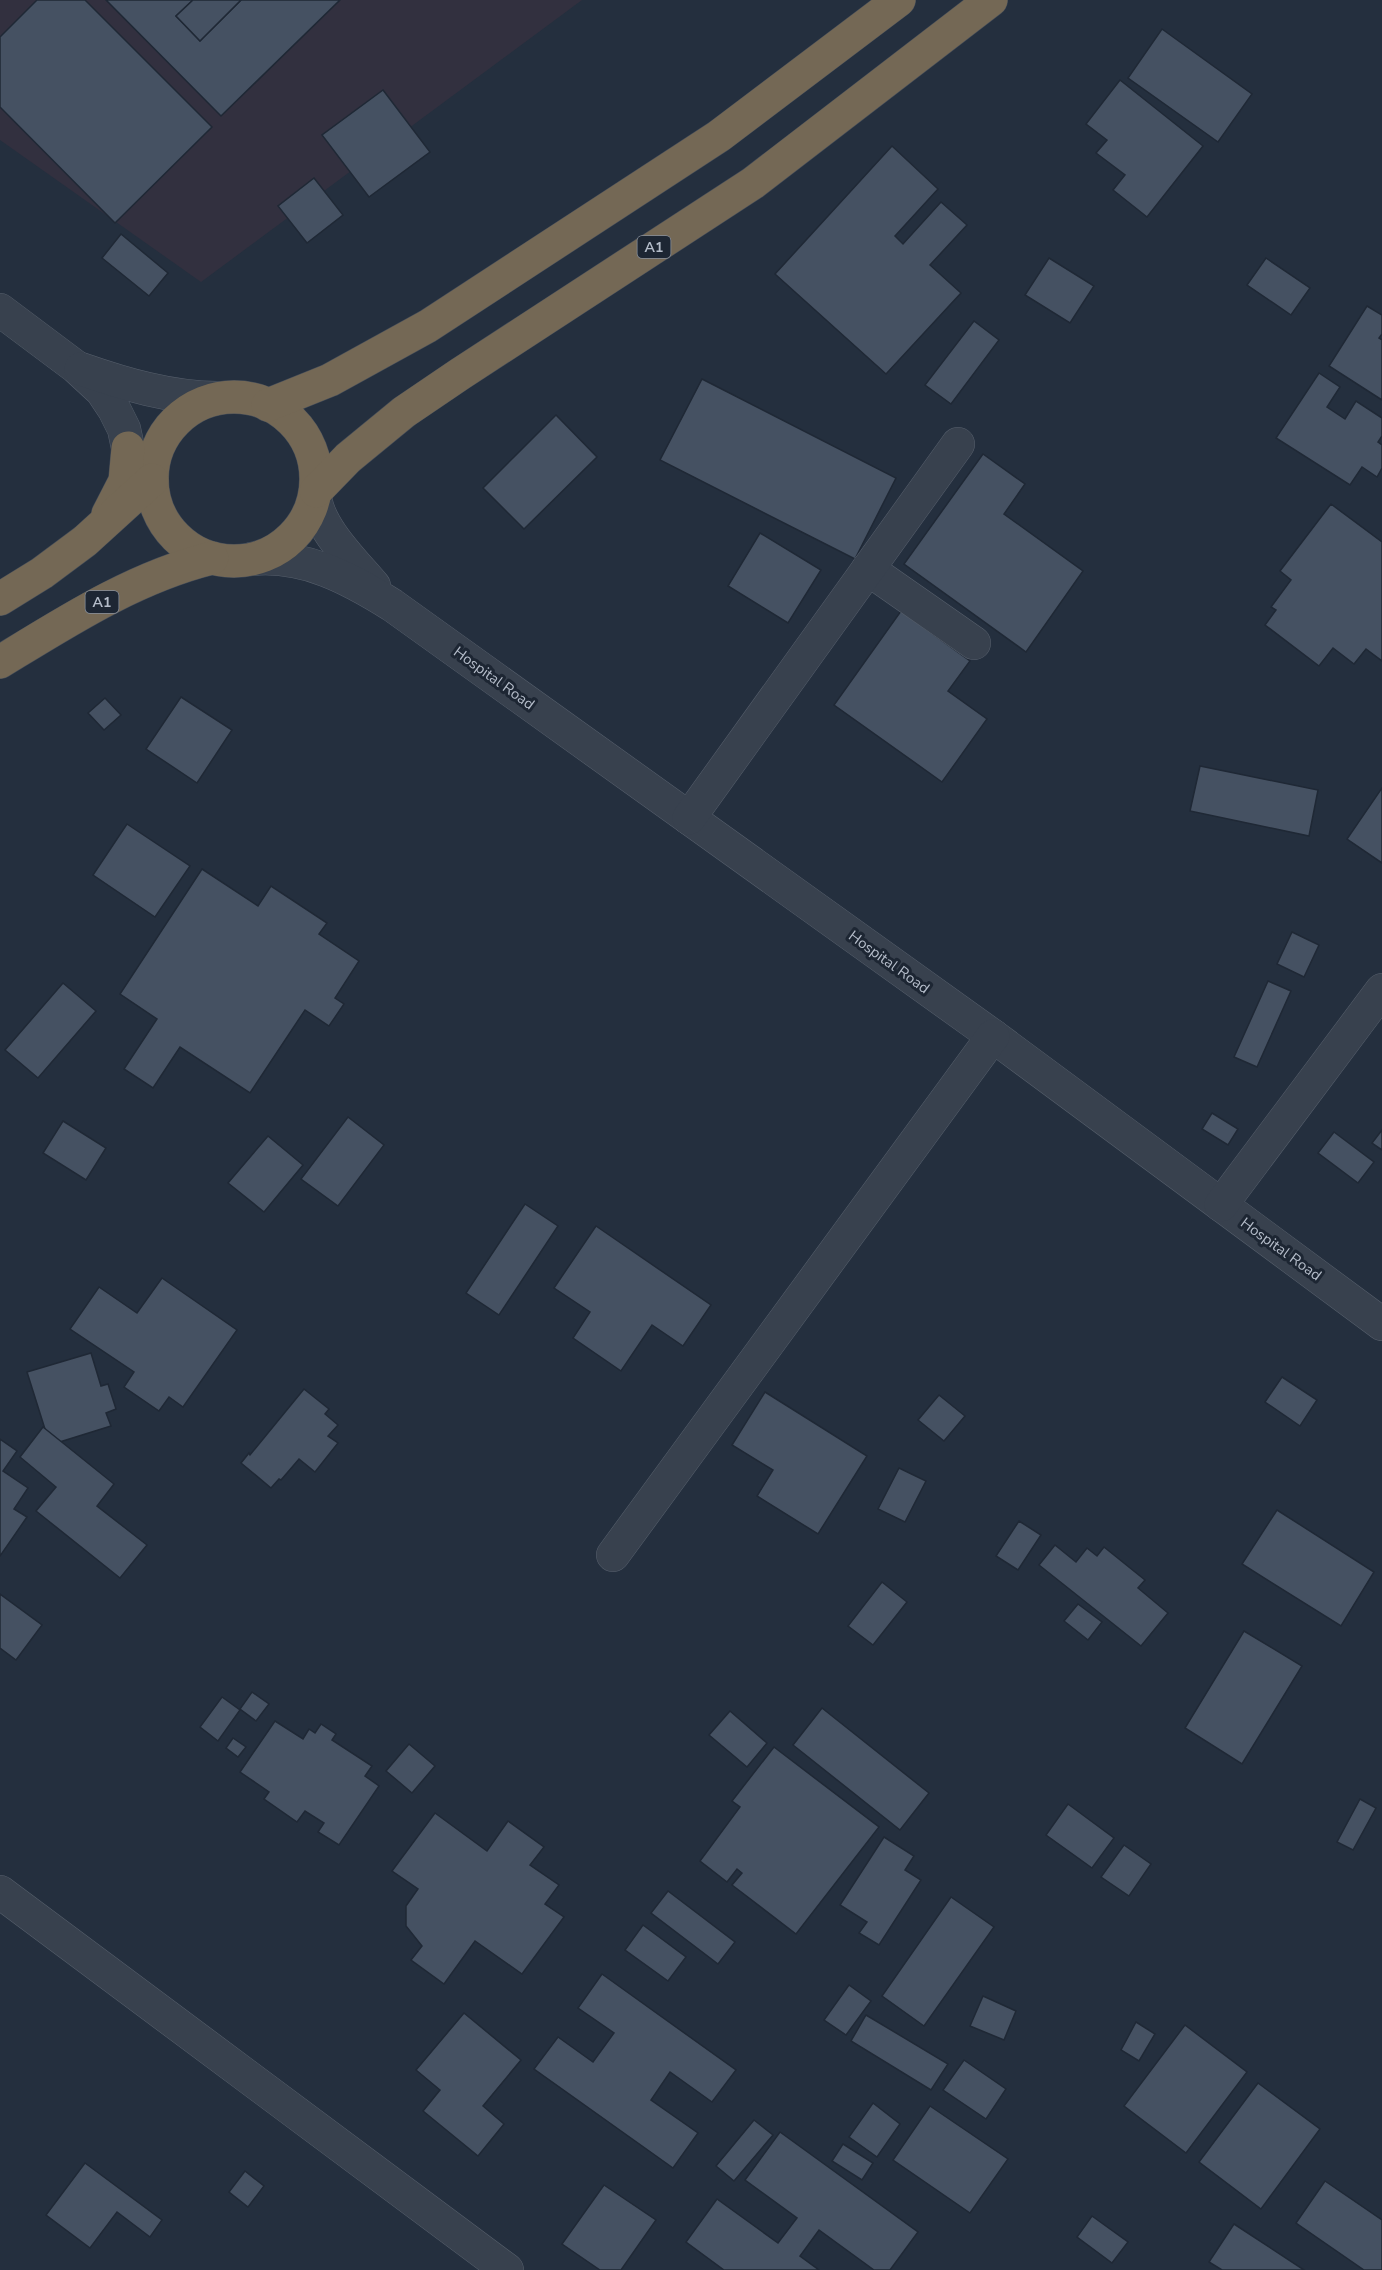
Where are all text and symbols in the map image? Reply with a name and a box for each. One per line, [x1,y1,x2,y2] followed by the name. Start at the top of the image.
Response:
[638,236,670,258] road number: A1
[86,591,118,613] road number: A1
[449,642,539,714] street label: Hospital Road
[844,926,934,998] street label: Hospital Road
[1236,1213,1326,1285] street label: Hospital Road

